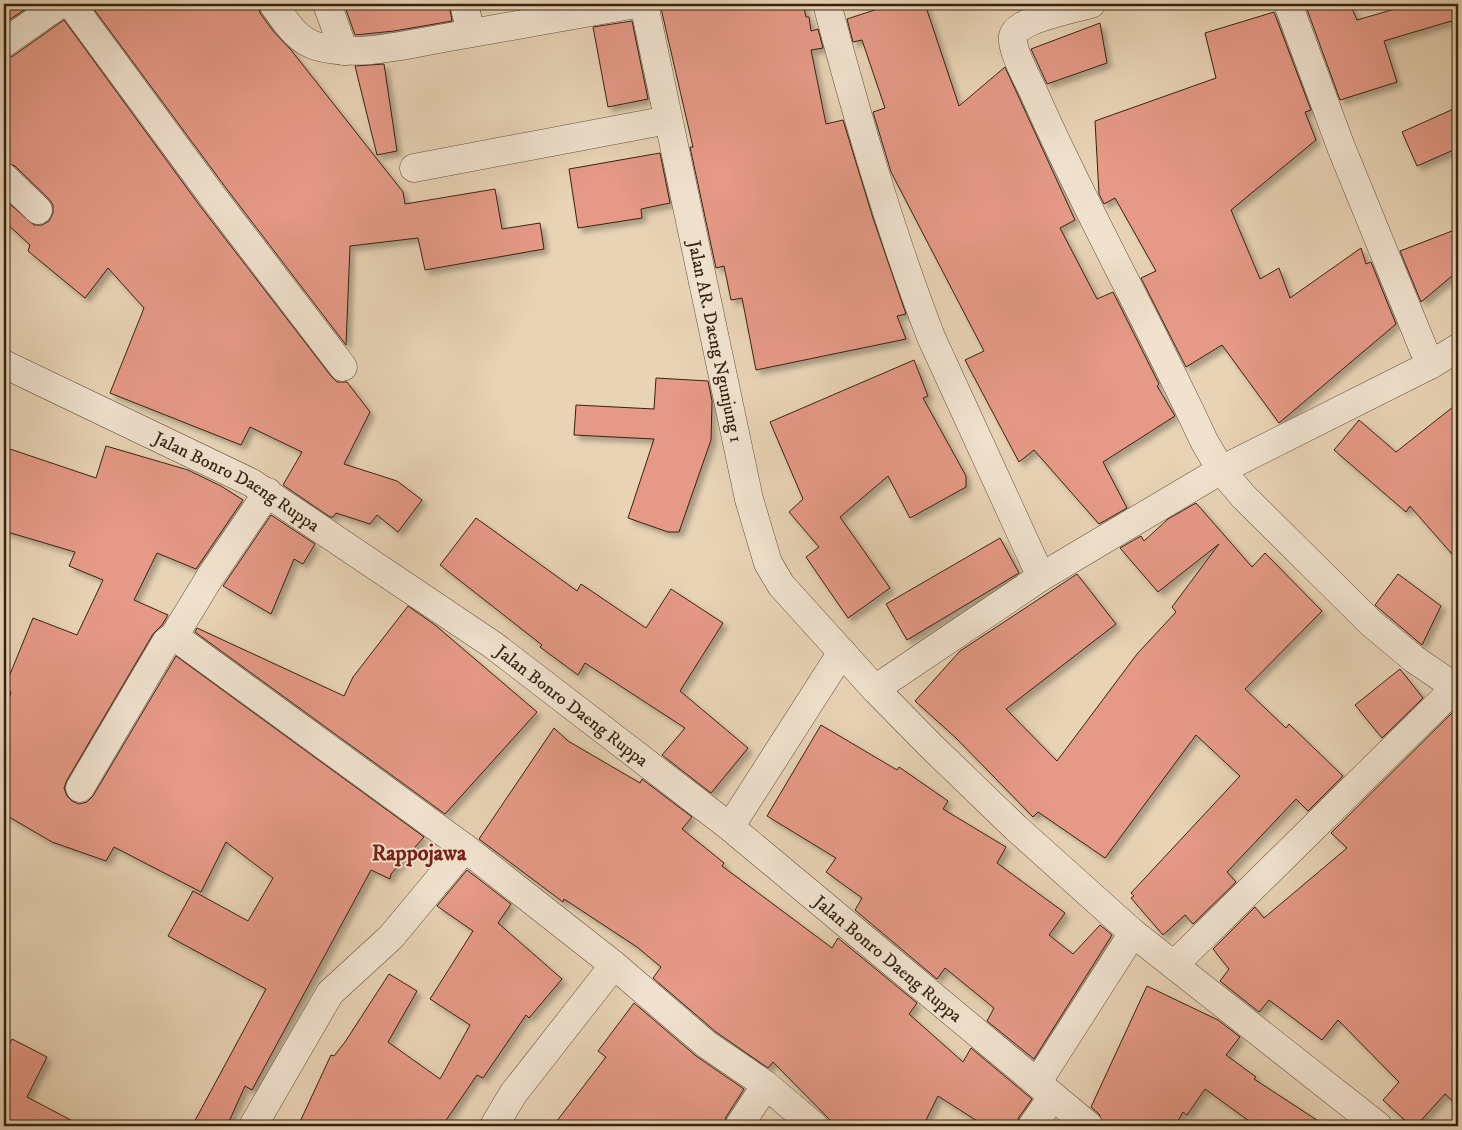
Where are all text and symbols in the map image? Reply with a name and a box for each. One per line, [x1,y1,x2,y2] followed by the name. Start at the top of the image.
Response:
[682,237,747,445] street label: Jalan AR. Daeng Ngunjung 1
[148,427,324,537] street label: Jalan Bonro Daeng Ruppa
[489,640,652,772] street label: Jalan Bonro Daeng Ruppa
[372,840,467,868] district label: Rappojawa
[807,890,966,1028] street label: Jalan Bonro Daeng Ruppa

